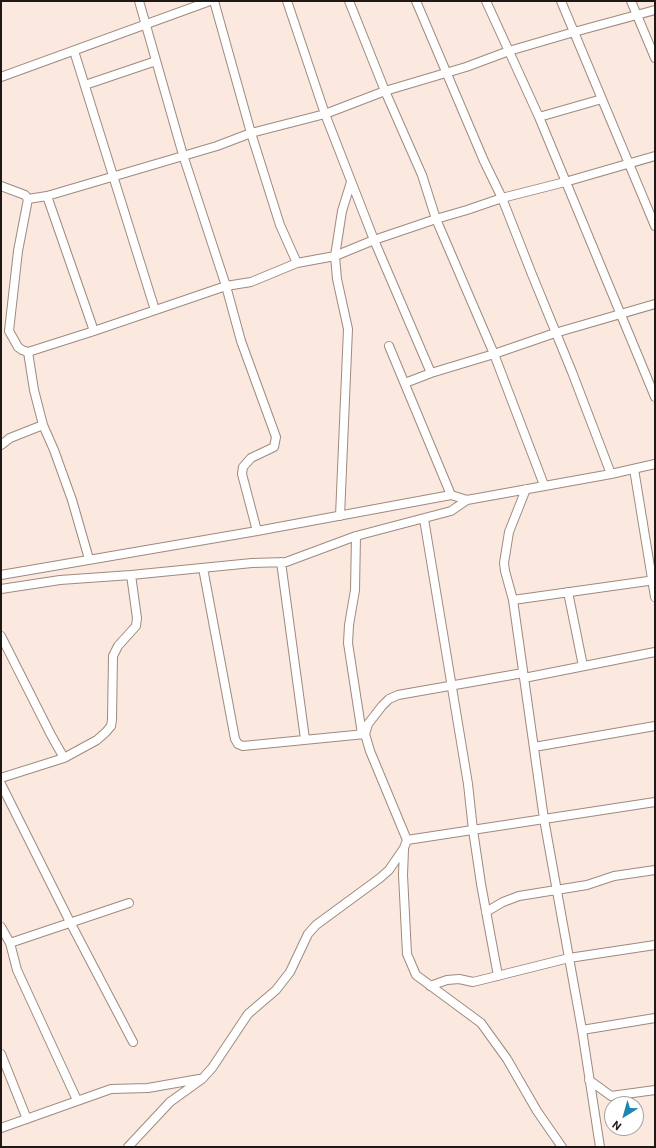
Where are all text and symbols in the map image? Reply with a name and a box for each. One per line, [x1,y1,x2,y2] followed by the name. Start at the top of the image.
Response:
[604,1096,644,1136] north arrow
[610,1118,624,1133] text: N

